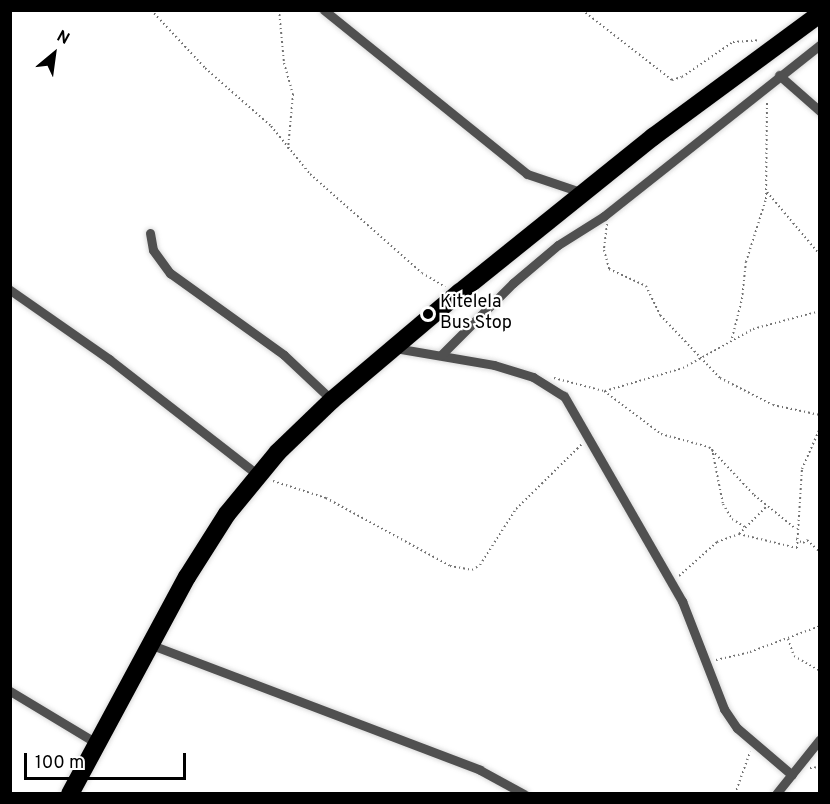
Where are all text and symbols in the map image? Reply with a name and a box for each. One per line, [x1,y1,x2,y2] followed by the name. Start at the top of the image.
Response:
[24,24,84,84] north arrow
[53,27,73,50] text: N
[440,293,512,336] place label: Kitelela Bus Stop
[421,307,435,321] marker: Kitelela Bus Stop
[27,741,189,779] scale bar
[35,752,84,775] text: 100 m

